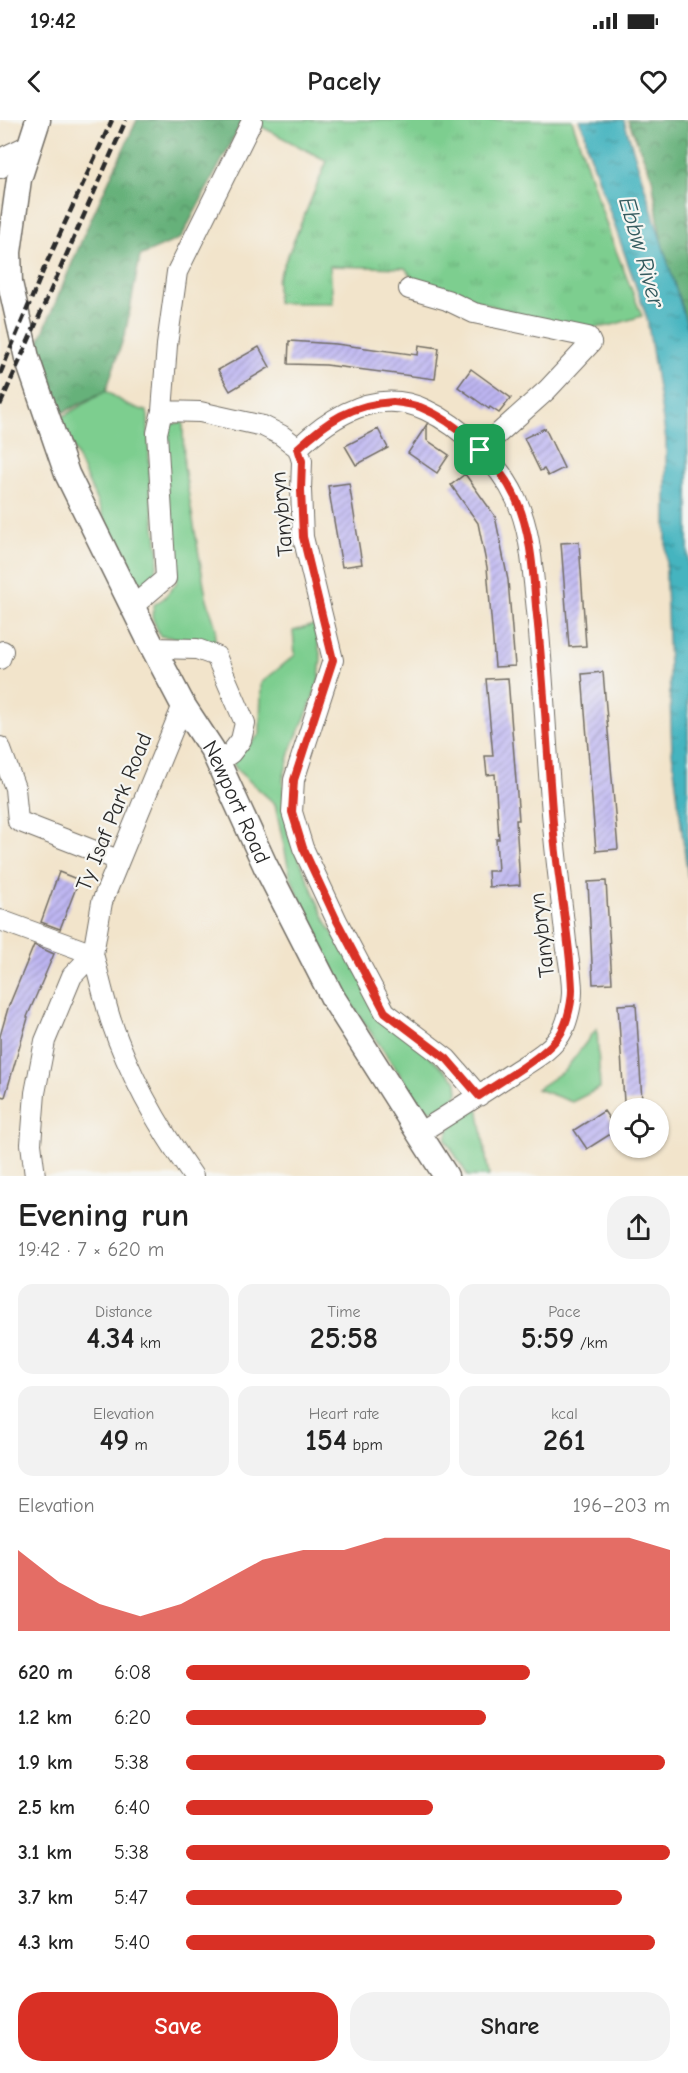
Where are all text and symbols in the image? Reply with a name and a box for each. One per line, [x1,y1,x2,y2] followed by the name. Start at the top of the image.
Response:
[30,8,76,34] text: 19:42
[18,65,51,98] icon: back
[637,65,670,98] icon: heart
[307,66,381,97] text: Pacely
[613,193,672,312] water label: Ebbw River
[454,424,505,475] pin
[463,433,496,466] icon: arrive
[265,470,299,558] street label: Tanybryn
[70,729,158,895] street label: Ty Isaf Park Road
[197,736,276,868] street label: Newport Road
[524,891,560,979] street label: Tanybryn
[609,1098,669,1158] map controls
[609,1098,669,1158] button: locate
[18,1196,189,1234] text: Evening run
[607,1196,670,1259] button: share
[18,1238,164,1261] text: 19:42 · 7 × 620 m
[95,1303,152,1321] text: Distance
[327,1303,361,1321] text: Time
[548,1303,580,1321] text: Pace
[86,1321,135,1356] text: 4.34
[310,1321,378,1356] text: 25:58
[521,1321,575,1356] text: 5:59
[135,1334,161,1352] text: km
[575,1334,608,1352] text: /km
[93,1405,154,1423] text: Elevation
[309,1405,379,1423] text: Heart rate
[551,1405,578,1423] text: kcal
[99,1423,129,1458] text: 49
[305,1423,347,1458] text: 154
[543,1423,586,1458] text: 261
[129,1436,148,1454] text: m
[347,1436,383,1454] text: bpm
[18,1494,95,1517] text: Elevation
[573,1494,670,1517] text: 196–203 m
[18,1661,73,1684] text: 620 m
[114,1661,151,1684] text: 6:08
[18,1706,72,1729] text: 1.2 km
[114,1706,151,1729] text: 6:20
[18,1751,73,1774] text: 1.9 km
[114,1751,149,1774] text: 5:38
[18,1796,75,1819] text: 2.5 km
[114,1796,150,1819] text: 6:40
[18,1841,72,1864] text: 3.1 km
[114,1841,149,1864] text: 5:38
[18,1886,73,1909] text: 3.7 km
[114,1886,148,1909] text: 5:47
[18,1931,74,1954] text: 4.3 km
[114,1931,150,1954] text: 5:40
[18,1992,338,2061] button: Save
[350,1992,670,2061] button: Share

